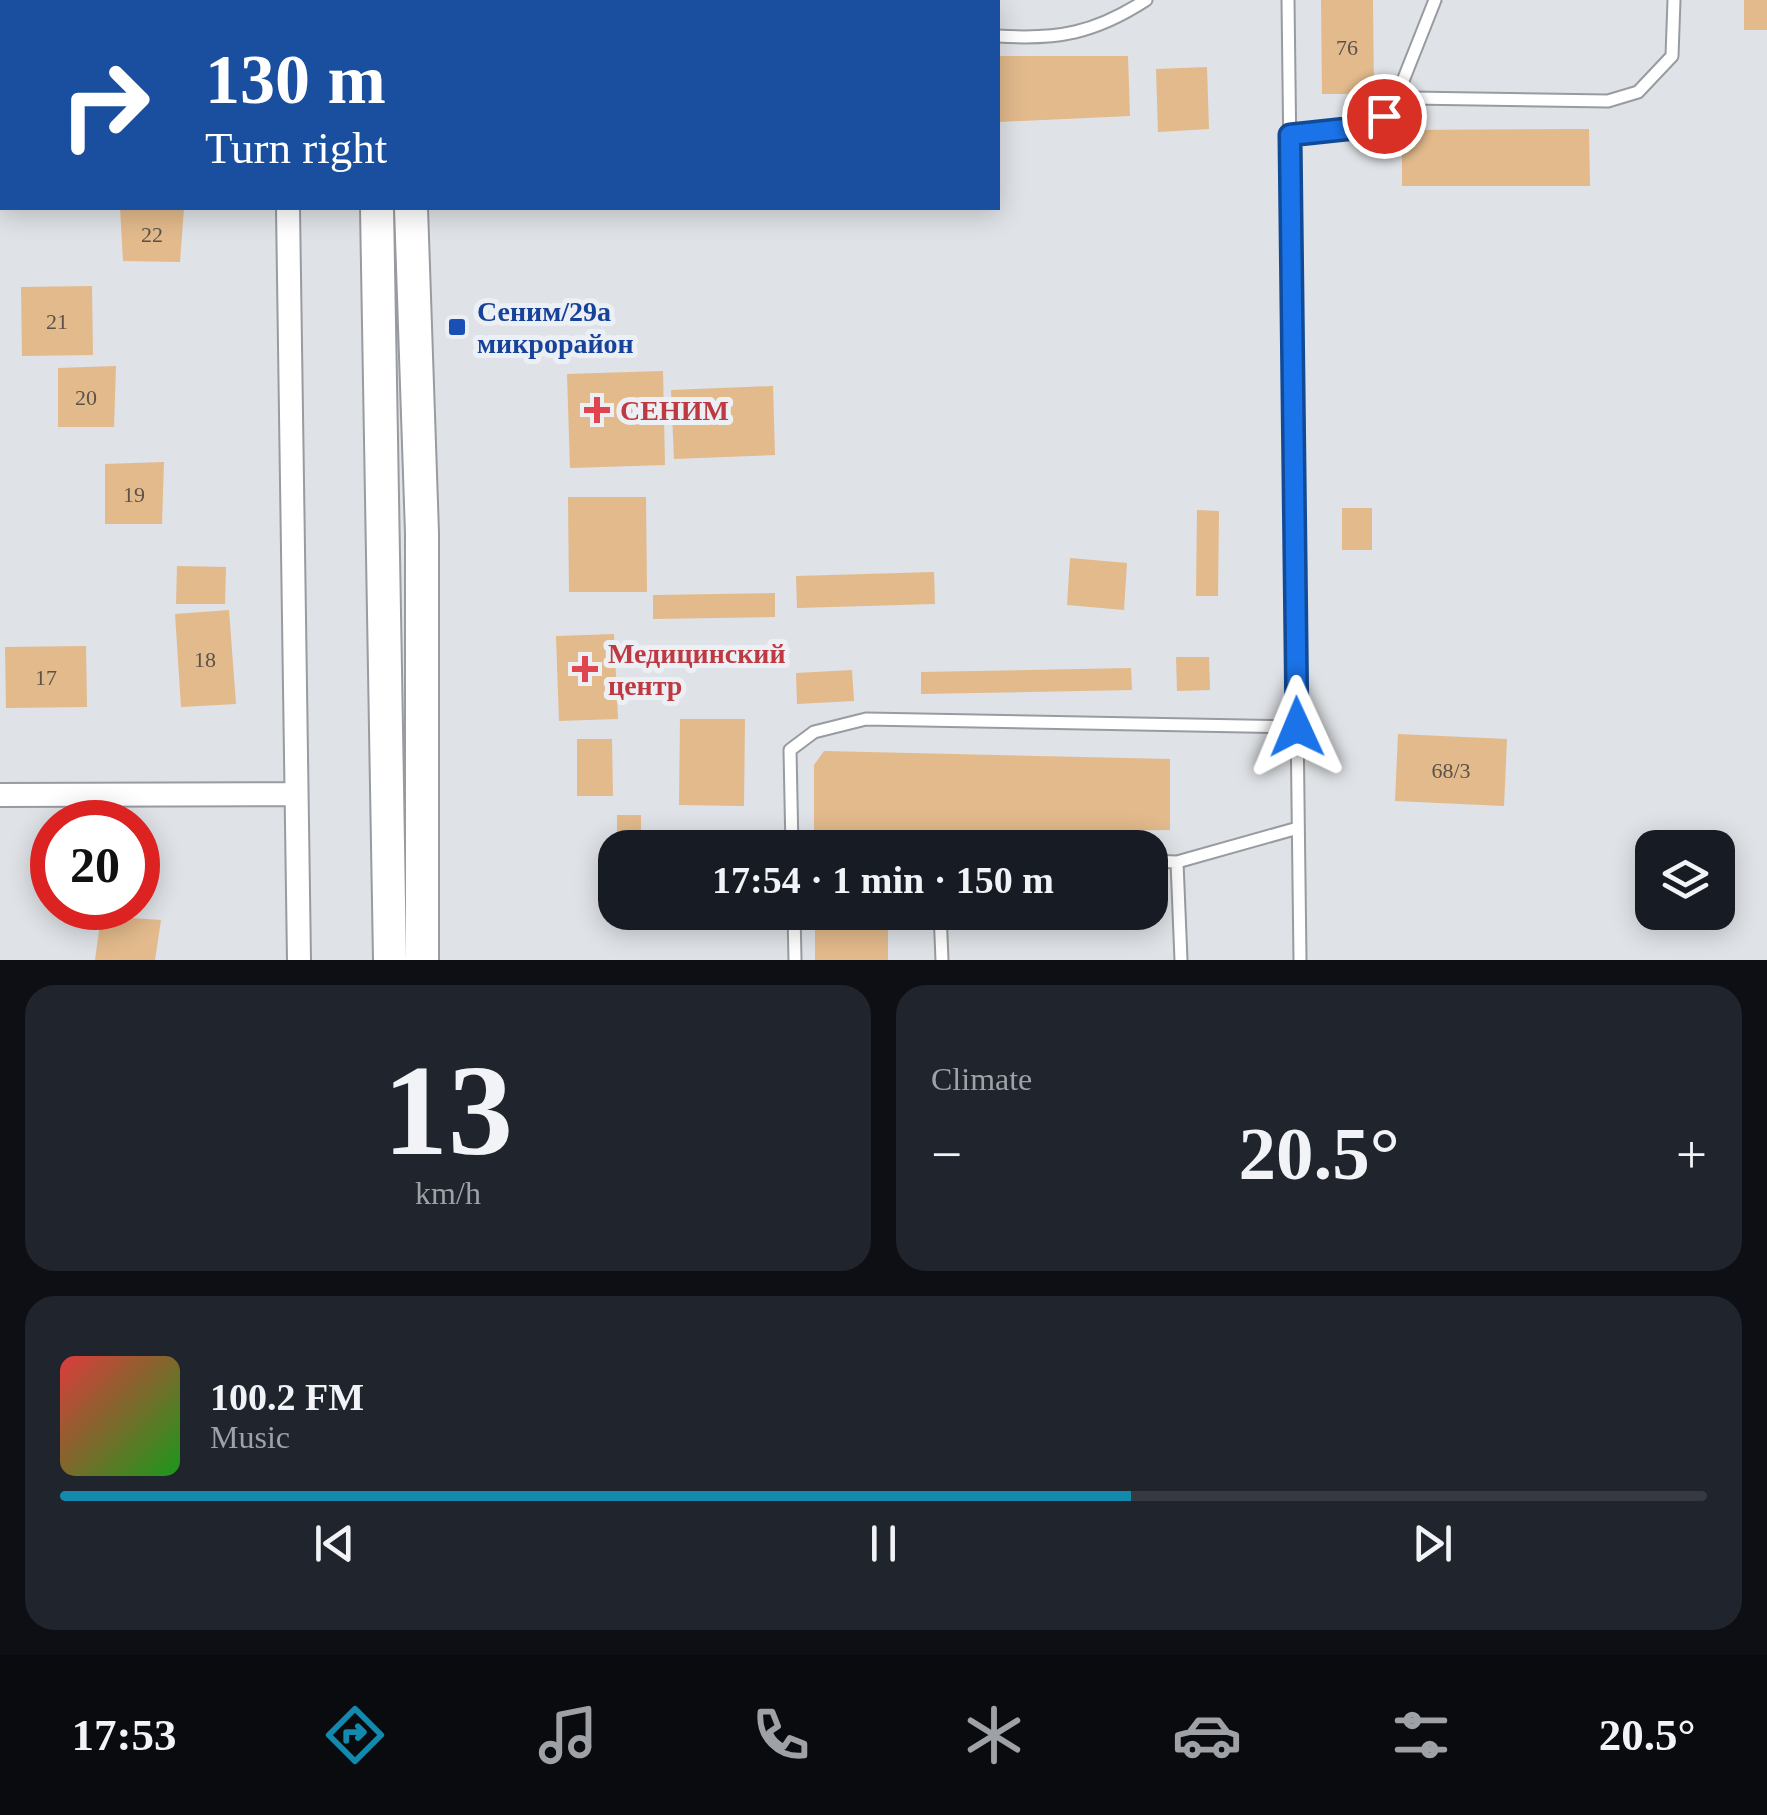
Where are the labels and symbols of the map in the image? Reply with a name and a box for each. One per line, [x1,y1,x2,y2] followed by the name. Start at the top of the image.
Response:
[1336,35,1358,60] house number: 76
[1342,74,1427,159] pin
[141,222,163,247] house number: 22
[477,296,634,359] place label: Сеним/29а микрорайон
[46,309,68,334] house number: 21
[446,316,468,338] marker: Сеним/29а микрорайон
[75,385,97,410] house number: 20
[620,395,729,426] place label: СЕНИМ
[584,397,610,423] marker: СЕНИМ
[123,482,145,507] house number: 19
[608,638,786,701] place label: Медицинский центр
[194,647,216,672] house number: 18
[572,656,598,682] marker: Медицинский центр
[35,665,57,690] house number: 17
[1245,675,1349,779] position arrow
[1431,758,1471,783] house number: 68/3
[30,800,160,930] speed limit sign: 20

